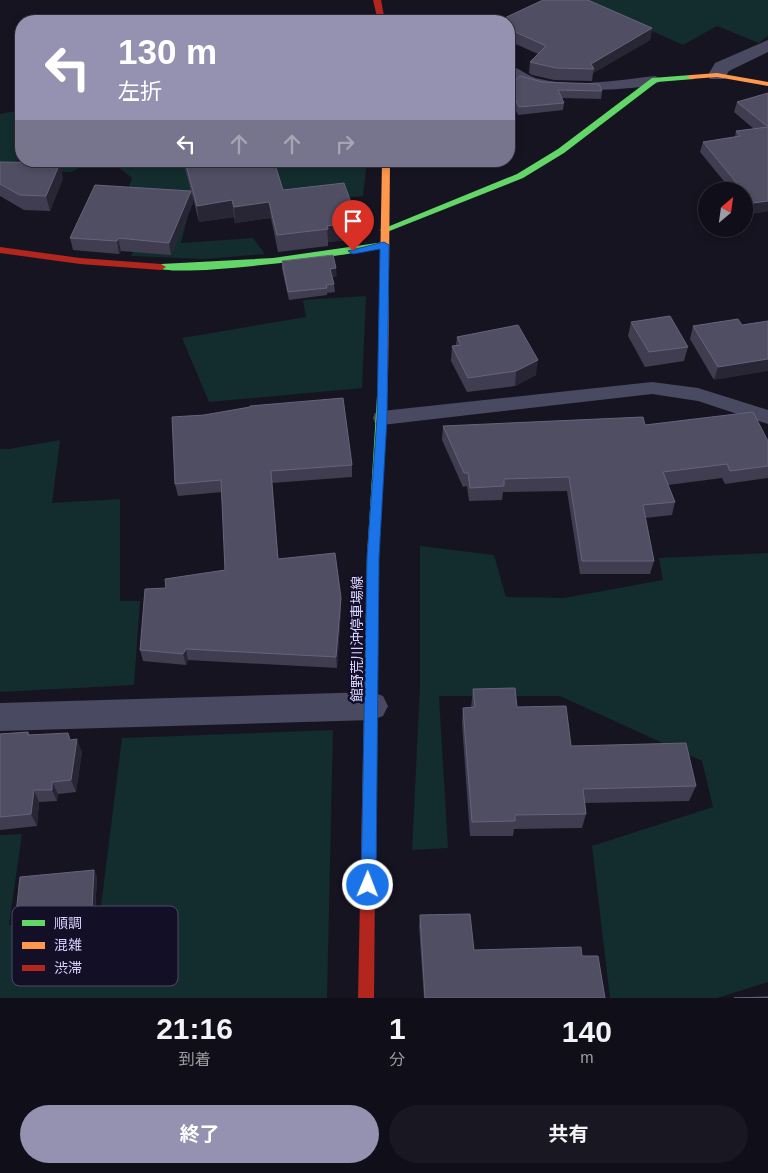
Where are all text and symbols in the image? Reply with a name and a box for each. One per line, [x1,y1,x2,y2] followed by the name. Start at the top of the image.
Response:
[118,32,217,71] text: 130 m
[35,35,100,100] icon: left
[118,79,162,104] text: 左折
[172,130,200,158] icon: left
[225,130,253,158] icon: ahead
[278,130,306,158] icon: ahead
[331,130,359,158] icon: right
[698,182,752,238] north arrow
[698,182,753,237] map controls
[332,200,374,251] pin
[339,207,367,235] icon: arrive
[349,576,365,702] street label: 館野荒川沖停車場線
[341,858,393,910] position arrow
[12,906,178,986] legend
[54,915,82,931] text: 順調
[54,937,82,953] text: 混雑
[54,960,82,976] text: 渋滞
[156,1012,233,1045] text: 21:16
[389,1012,406,1045] text: 1
[562,1015,612,1048] text: 140
[580,1049,593,1066] text: m
[178,1051,211,1068] text: 到着
[389,1051,405,1068] text: 分
[20,1105,379,1163] button: 終了
[389,1105,748,1163] button: 共有

